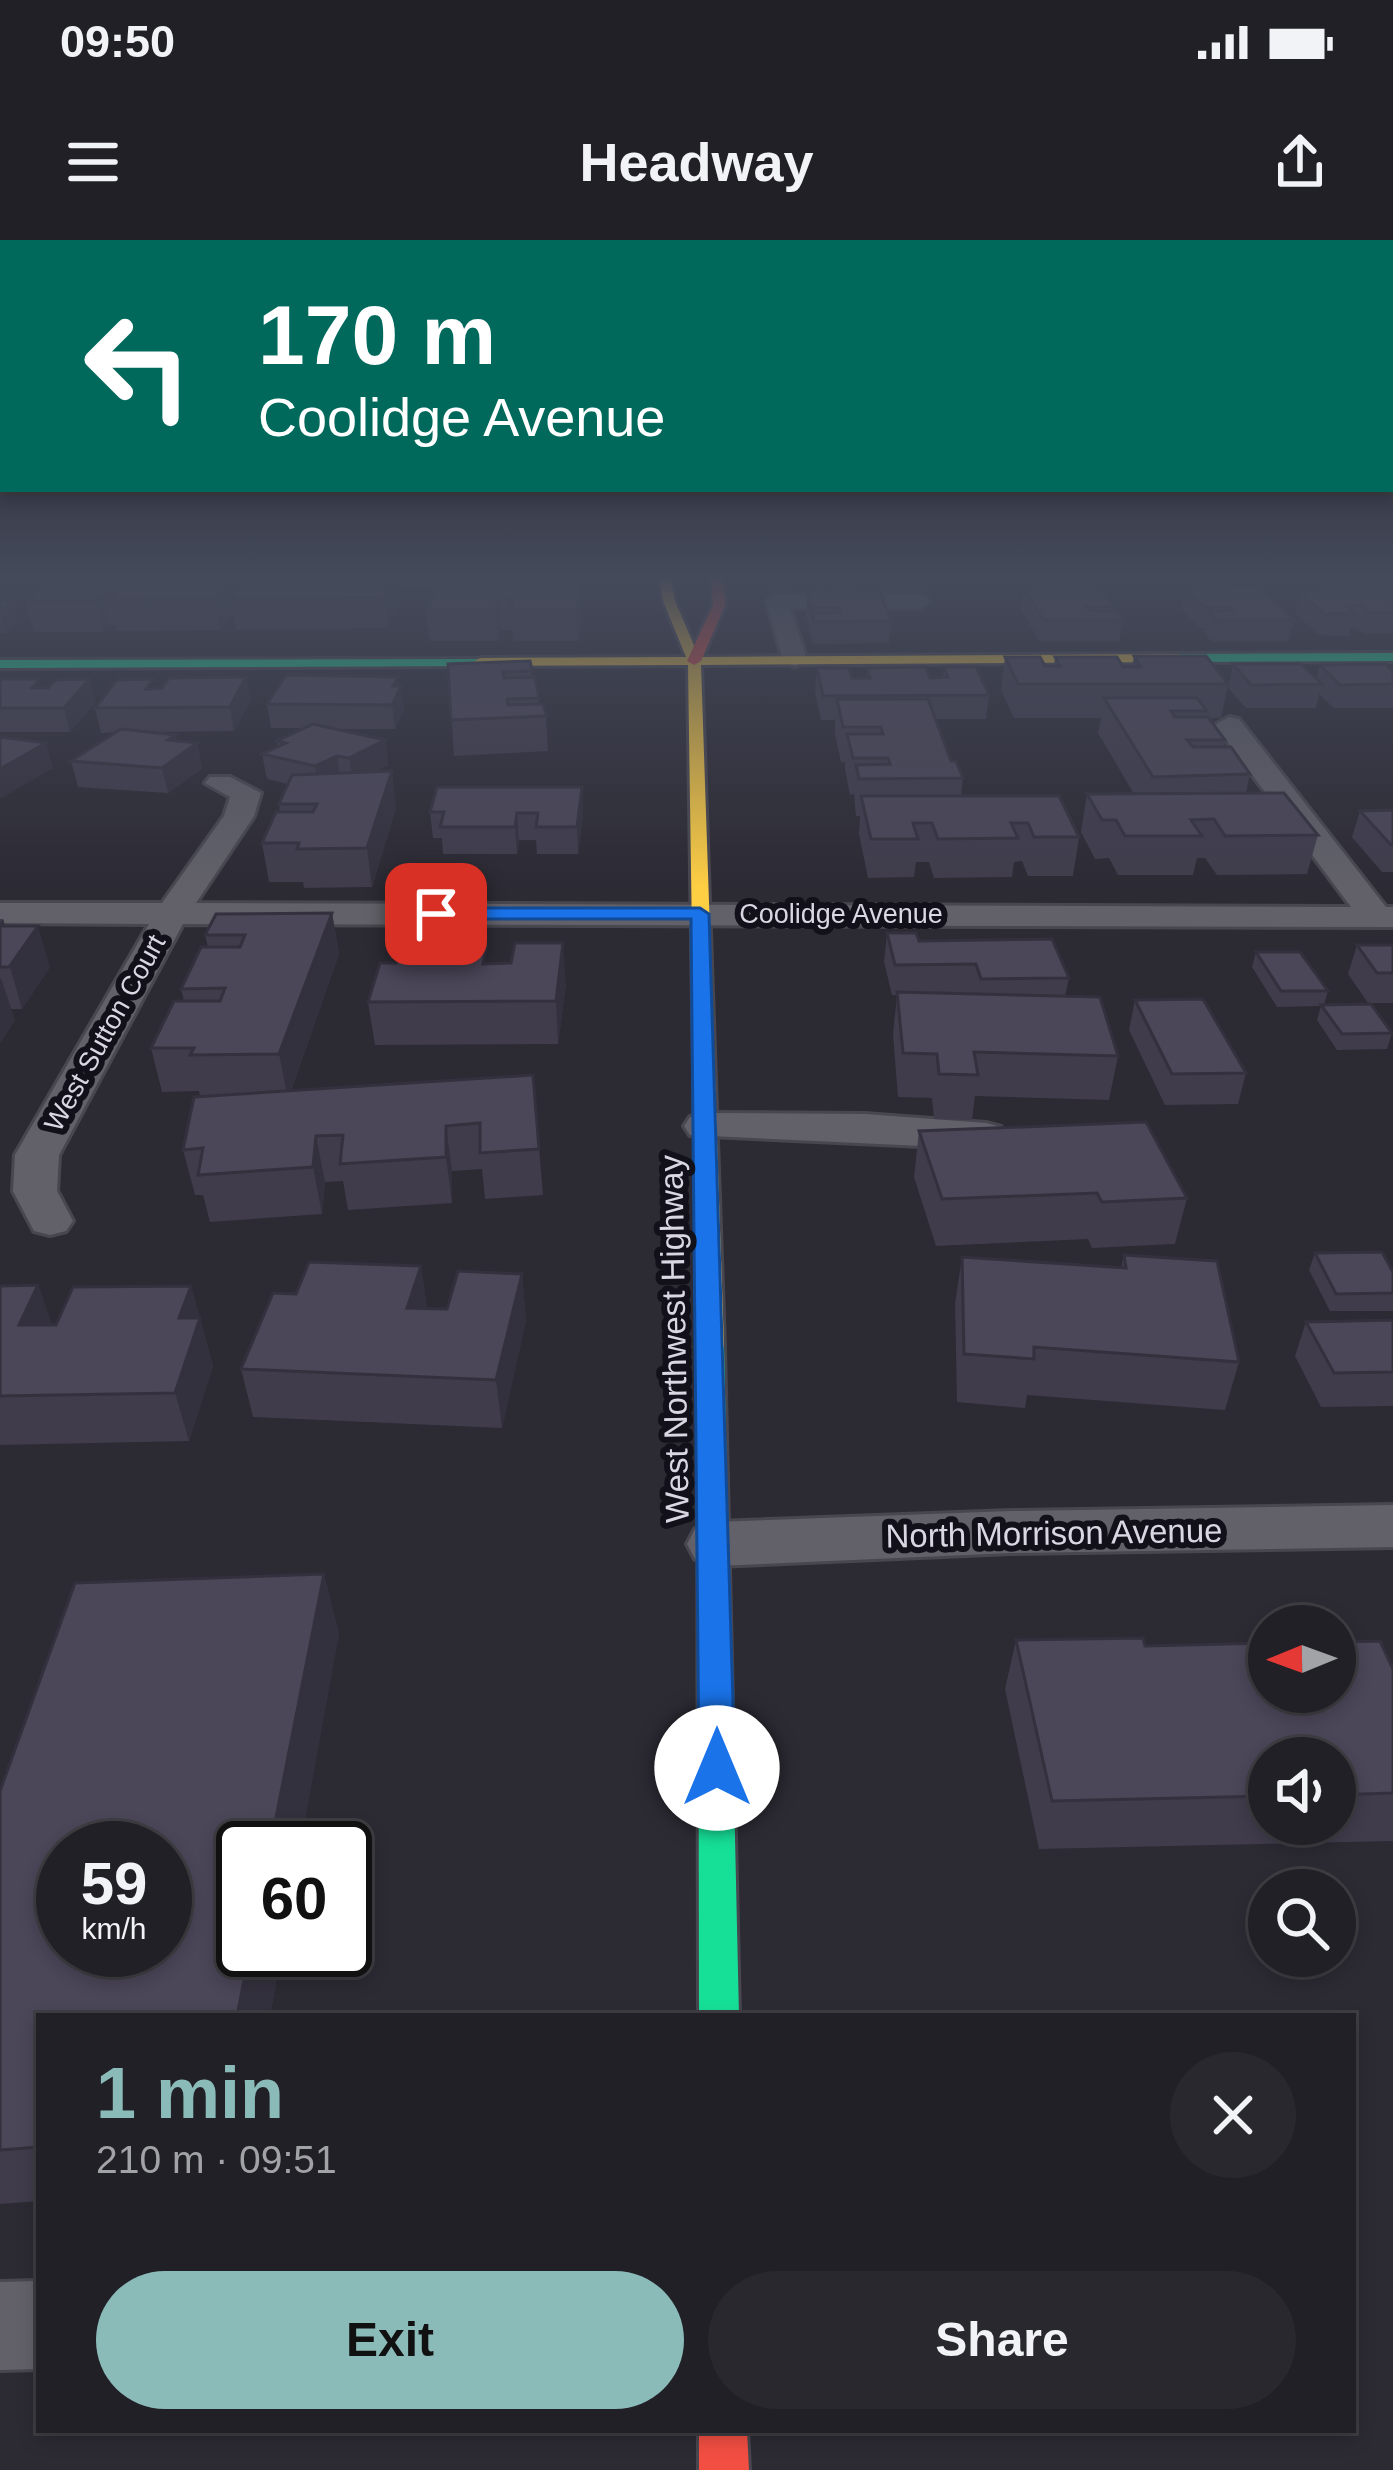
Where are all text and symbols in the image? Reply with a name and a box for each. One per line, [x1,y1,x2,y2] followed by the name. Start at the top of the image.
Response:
[60,16,175,67] text: 09:50
[60,129,126,195] icon: menu
[1267,129,1333,195] icon: share
[579,132,814,192] text: Headway
[60,288,216,444] icon: left
[258,288,496,382] text: 170 m
[258,387,665,447] text: Coolidge Avenue
[385,863,487,965] pin
[403,881,469,947] icon: arrive
[739,899,943,929] street label: Coolidge Avenue
[39,929,172,1137] street label: West Sutton Court
[652,1154,696,1523] street label: West Northwest Highway
[885,1512,1223,1554] street label: North Morrison Avenue
[1248,1605,1356,1713] north arrow
[1248,1605,1356,1977] map controls
[654,1705,780,1831] position arrow
[1248,1737,1356,1845] button: sound
[216,1821,372,1977] speed limit sign: 60
[81,1850,147,1917] text: 59
[1248,1869,1356,1977] button: search
[81,1912,147,1945] text: km/h
[1170,2052,1296,2178] button: close
[96,2053,284,2133] text: 1 min
[96,2138,337,2181] text: 210 m · 09:51
[96,2271,684,2409] button: Exit
[708,2271,1296,2409] button: Share

